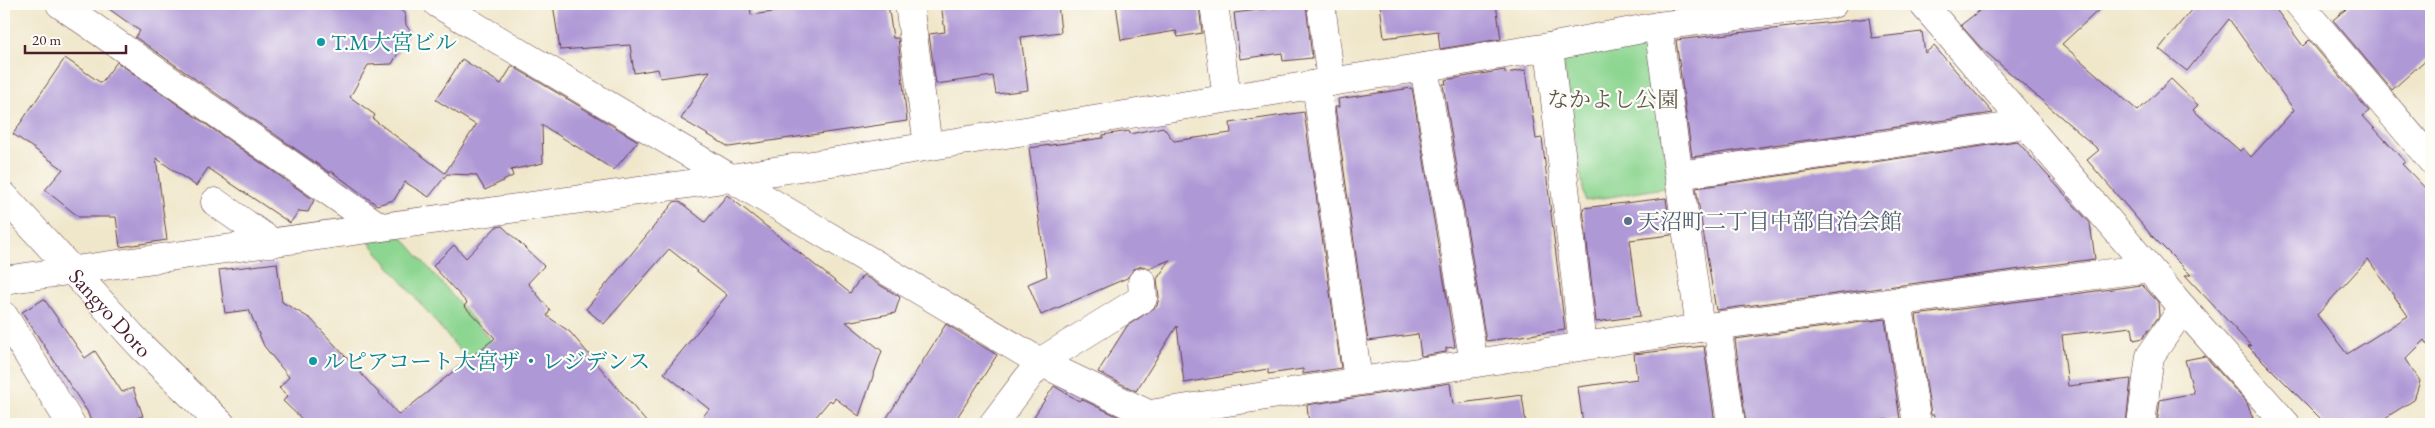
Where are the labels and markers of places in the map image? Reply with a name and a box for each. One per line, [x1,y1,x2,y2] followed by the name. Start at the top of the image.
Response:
[331,28,457,57] place label: T.M大宮ビル
[315,36,327,48] marker: T.M大宮ビル
[1638,207,1902,236] place label: 天沼町二丁目中部自治会館
[1622,215,1634,227] marker: 天沼町二丁目中部自治会館
[323,347,650,376] place label: ルピアコート大宮ザ・レジデンス
[307,355,319,367] marker: ルピアコート大宮ザ・レジデンス

